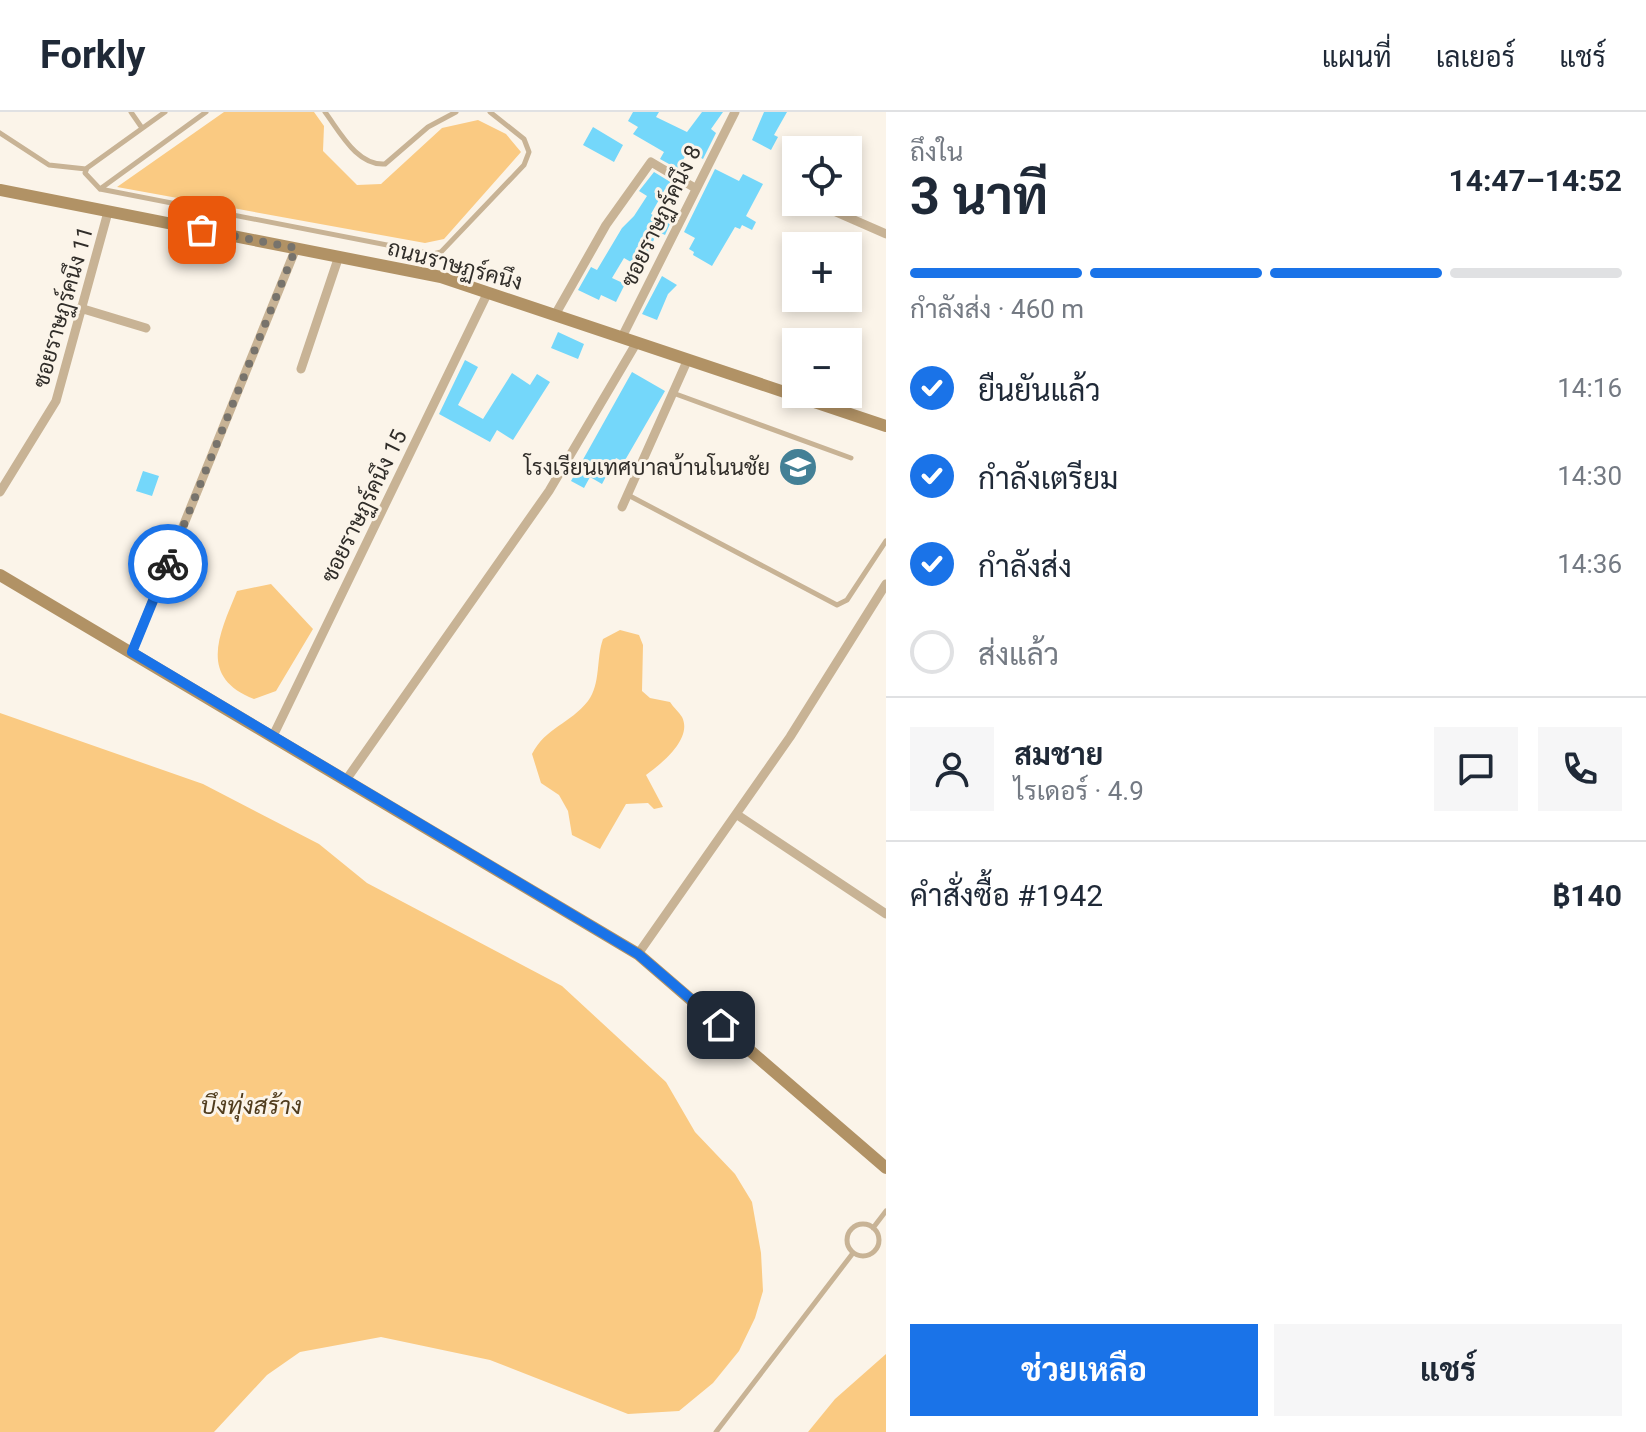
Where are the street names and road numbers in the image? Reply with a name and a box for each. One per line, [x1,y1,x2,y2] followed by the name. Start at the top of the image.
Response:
[614,140,709,292] street label: ซอยราษฏร์คนึง 8
[26,223,101,391] street label: ซอยราษฏร์คนึง 11
[384,233,526,298] street label: ถนนราษฏร์คนึง
[314,425,414,588] street label: ซอยราษฏร์คนึง 15

